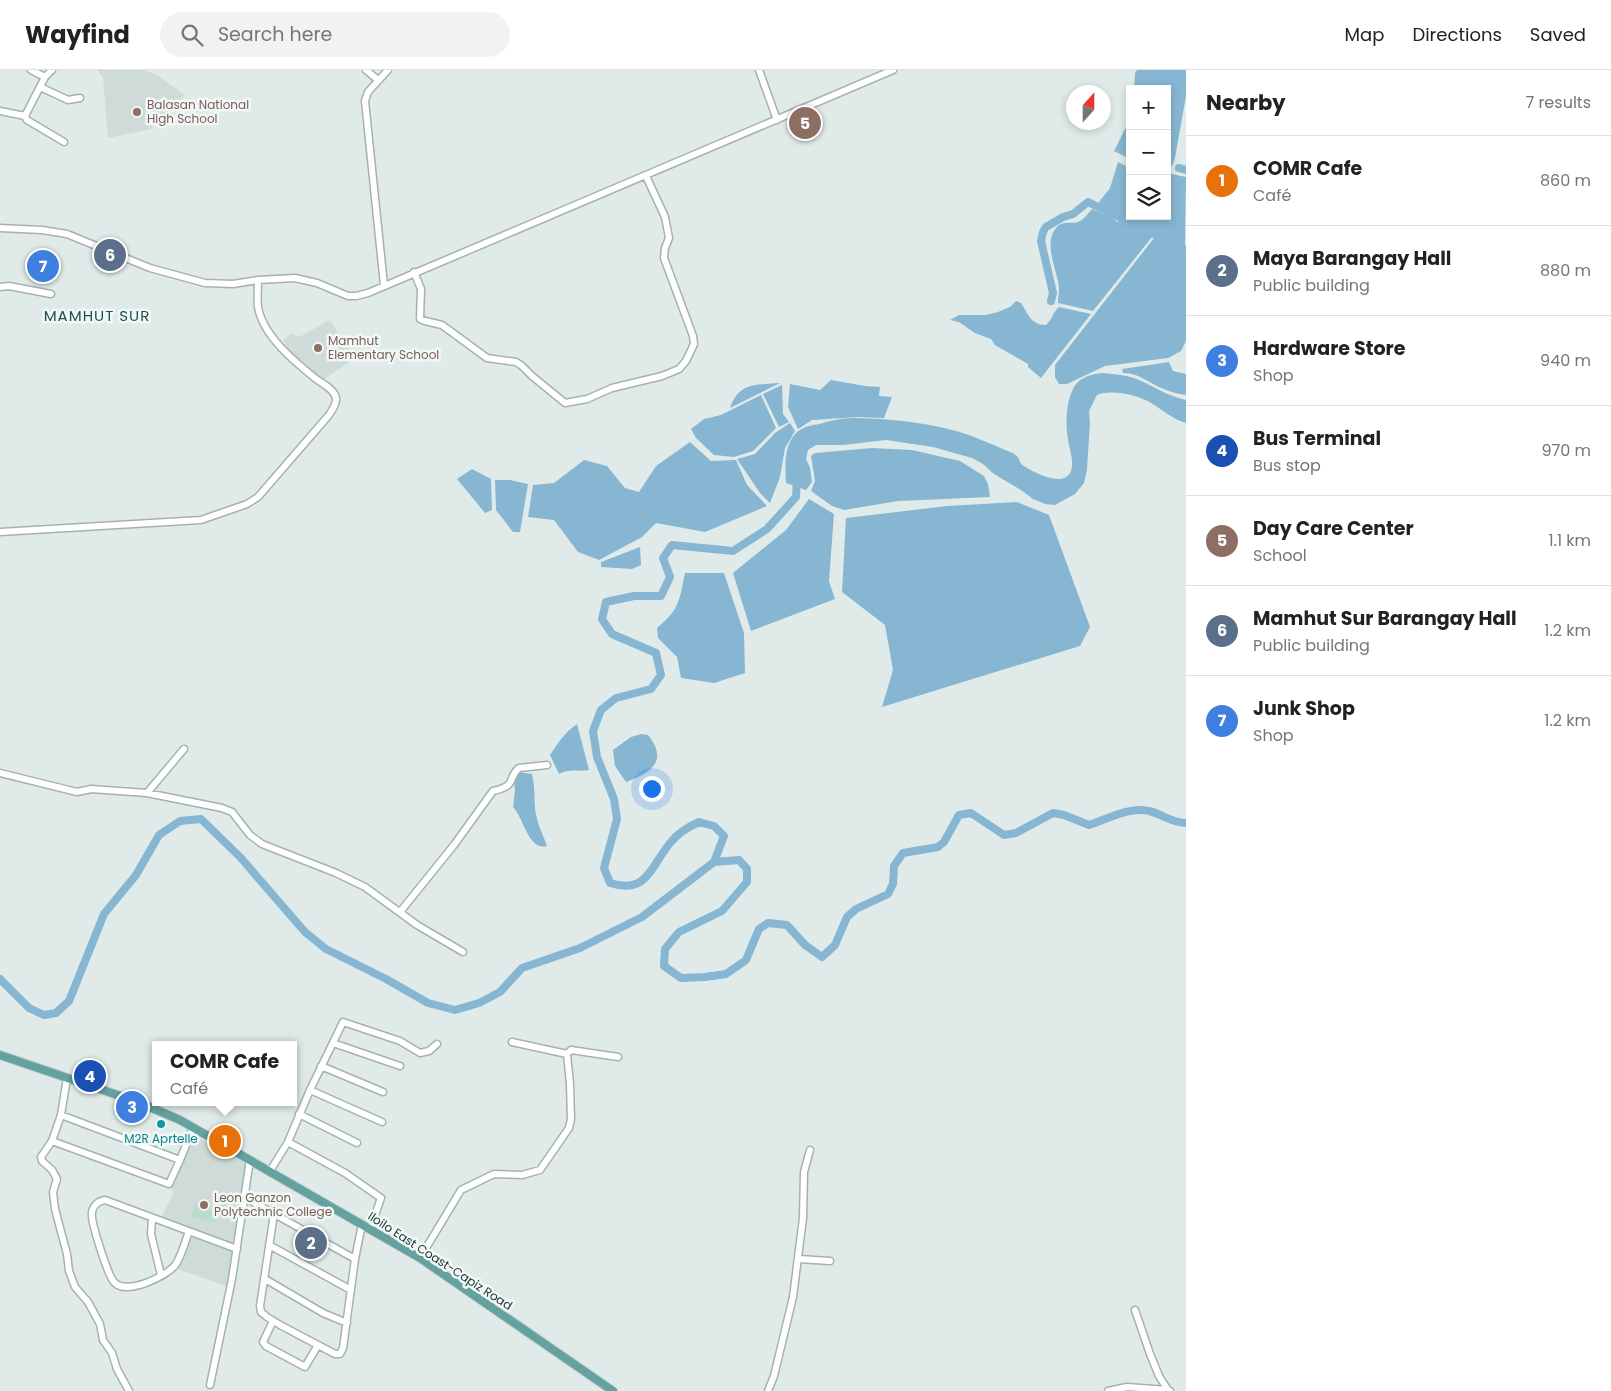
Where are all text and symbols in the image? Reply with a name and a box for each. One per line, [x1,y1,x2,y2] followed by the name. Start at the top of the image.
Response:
[160,12,510,57] search box
[25,18,130,51] text: Wayfind
[178,21,206,49] icon: search
[218,21,332,48] text: Search here
[1345,22,1384,47] text: Map
[1412,22,1502,47] text: Directions
[1530,22,1586,47] text: Saved
[1066,85,1111,130] north arrow
[1126,85,1171,220] map controls
[1126,85,1171,130] button: +
[1206,88,1286,117] text: Nearby
[1525,91,1591,114] text: 7 results
[147,96,249,127] place label: Balasan National High School
[789,104,821,142] pin: 5
[131,106,143,118] marker: Balasan National High School
[1126,130,1171,175] button: −
[1253,155,1362,182] text: COMR Cafe
[1219,169,1225,192] text: 1
[1540,169,1591,192] text: 860 m
[1126,175,1171,220] button: layers
[1253,184,1291,207] text: Café
[94,236,126,274] pin: 6
[1253,245,1451,272] text: Maya Barangay Hall
[27,247,59,285] pin: 7
[1217,259,1227,282] text: 2
[1540,259,1591,282] text: 880 m
[1253,274,1370,297] text: Public building
[44,305,150,326] district label: MAMHUT SUR
[328,332,439,363] place label: Mamhut Elementary School
[1253,335,1405,362] text: Hardware Store
[312,342,324,354] marker: Mamhut Elementary School
[1217,349,1227,372] text: 3
[1540,349,1591,372] text: 940 m
[1253,364,1294,387] text: Shop
[1253,425,1381,452] text: Bus Terminal
[1217,439,1227,462] text: 4
[1541,439,1591,462] text: 970 m
[1253,454,1321,477] text: Bus stop
[1253,515,1414,542] text: Day Care Center
[1217,529,1227,552] text: 5
[1548,529,1591,552] text: 1.1 km
[1253,544,1307,567] text: School
[1253,605,1517,632] text: Mamhut Sur Barangay Hall
[1217,619,1227,642] text: 6
[1544,619,1591,642] text: 1.2 km
[1253,634,1370,657] text: Public building
[1253,695,1355,722] text: Junk Shop
[1218,709,1226,732] text: 7
[1544,709,1591,732] text: 1.2 km
[1253,724,1294,747] text: Shop
[639,776,665,802] your location
[152,1041,297,1106] popup
[170,1048,279,1075] text: COMR Cafe
[74,1057,106,1095] pin: 4
[170,1077,208,1100] text: Café
[116,1088,148,1126] pin: 3
[155,1118,167,1130] marker: M2R Aprtelle
[209,1122,241,1160] pin: 1
[124,1130,198,1147] place label: M2R Aprtelle
[214,1189,332,1220] place label: Leon Ganzon Polytechnic College
[198,1199,210,1211] marker: Leon Ganzon Polytechnic College
[365,1207,516,1314] street label: Iloilo East Coast-Capiz Road
[295,1224,327,1262] pin: 2

